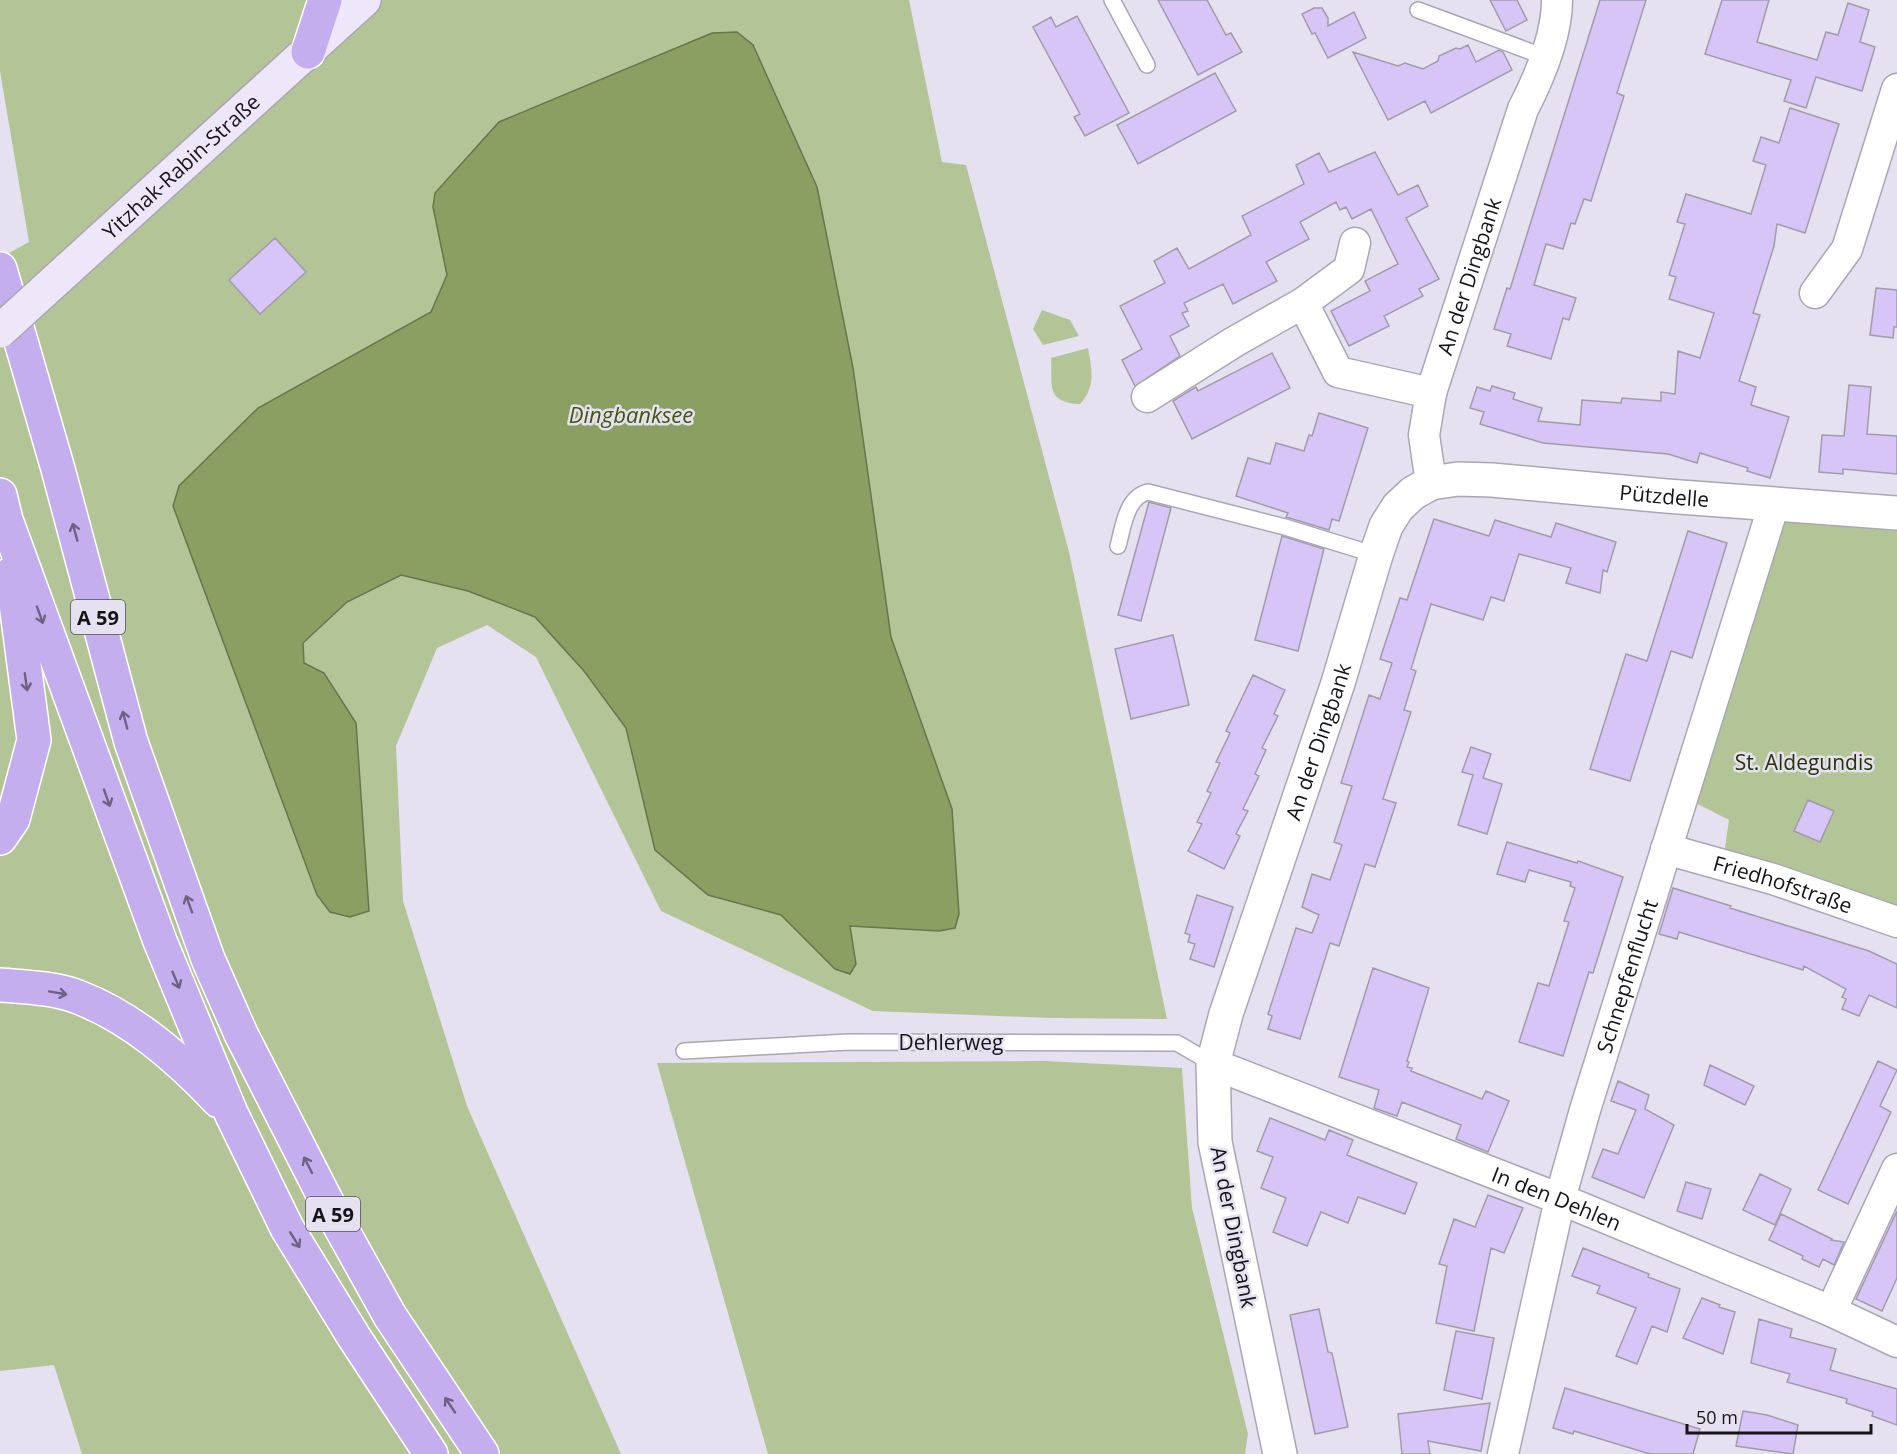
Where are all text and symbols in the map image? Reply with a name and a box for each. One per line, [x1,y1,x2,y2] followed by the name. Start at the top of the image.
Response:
[96,88,266,245] street label: Yitzhak-Rabin-Straße
[1430,194,1507,358] street label: An der Dingbank
[569,399,693,429] water label: Dingbanksee
[1618,478,1710,513] street label: Pützdelle
[68,523,80,542] one-way arrow
[71,600,125,634] road number: A 59
[35,605,46,624] one-way arrow
[1279,660,1357,824] street label: An der Dingbank
[20,672,31,692] one-way arrow
[119,711,131,730] one-way arrow
[1735,748,1873,776] park label: St. Aldegundis
[102,788,113,807] one-way arrow
[1710,849,1856,919] street label: Friedhofstraße
[182,895,193,914] one-way arrow
[1590,896,1664,1056] street label: Schnepfenflucht
[171,970,182,989] one-way arrow
[48,987,67,998] one-way arrow
[898,1028,1004,1056] street label: Dehlerweg
[1205,1144,1263,1310] street label: An der Dingbank
[302,1157,313,1175] one-way arrow
[1488,1160,1626,1237] street label: In den Dehlen
[306,1197,360,1231] road number: A 59
[289,1231,301,1248] one-way arrow
[443,1397,456,1414] one-way arrow
[1687,1397,1872,1435] scale bar
[1696,1405,1738,1429] text: 50 m

